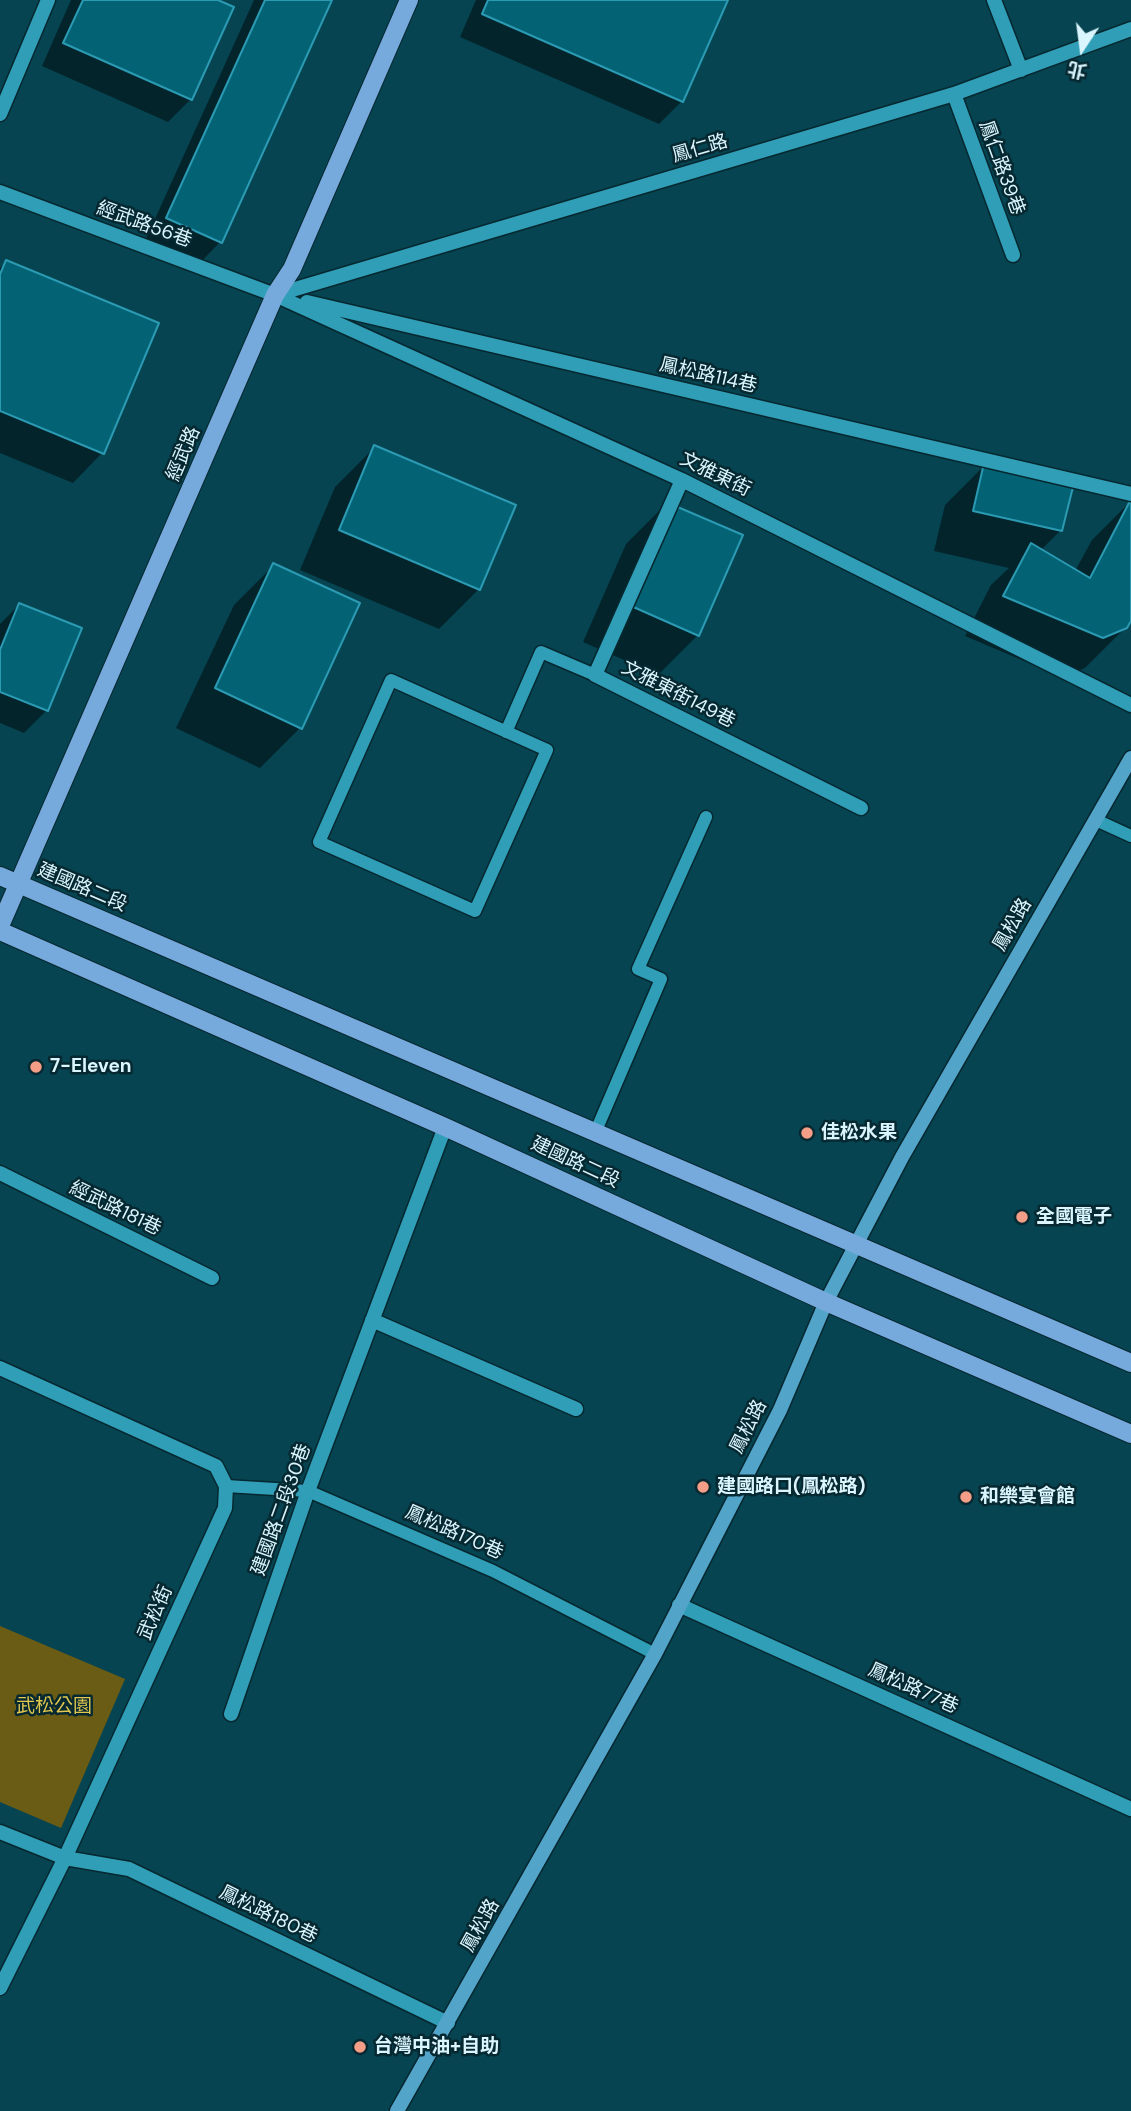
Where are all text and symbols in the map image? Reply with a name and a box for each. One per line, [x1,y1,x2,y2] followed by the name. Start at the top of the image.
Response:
[1047,14,1117,84] north arrow
[1065,56,1089,84] text: 北
[973,118,1029,218] street label: 鳳仁路39巷
[669,130,731,168] street label: 鳳仁路
[93,197,195,253] street label: 經武路56巷
[657,354,759,398] street label: 鳳松路114巷
[162,423,206,485] street label: 經武路
[676,448,754,502] street label: 文雅東街
[617,657,739,733] street label: 文雅東街149巷
[34,859,130,917] street label: 建國路二段
[989,895,1037,955] street label: 鳳松路
[50,1056,132,1078] place label: 7-Eleven
[28,1059,44,1075] marker: 7-Eleven
[821,1122,897,1144] place label: 佳松水果
[799,1125,815,1141] marker: 佳松水果
[527,1133,623,1193] street label: 建國路二段
[65,1177,165,1241] street label: 經武路181巷
[1036,1206,1112,1228] place label: 全國電子
[1014,1209,1030,1225] marker: 全國電子
[726,1396,772,1458] street label: 鳳松路
[248,1441,316,1579] street label: 建國路二段30巷
[717,1476,865,1498] place label: 建國路口(鳳松路)
[695,1479,711,1495] marker: 建國路口(鳳松路)
[980,1486,1075,1508] place label: 和樂宴會館
[958,1489,974,1505] marker: 和樂宴會館
[401,1501,507,1565] street label: 鳳松路170巷
[134,1582,178,1644] street label: 武松街
[864,1659,962,1719] street label: 鳳松路77巷
[16,1696,92,1718] park label: 武松公園
[215,1881,321,1949] street label: 鳳松路180巷
[457,1896,505,1956] street label: 鳳松路
[374,2036,499,2058] place label: 台灣中油+自助
[352,2039,368,2055] marker: 台灣中油+自助

